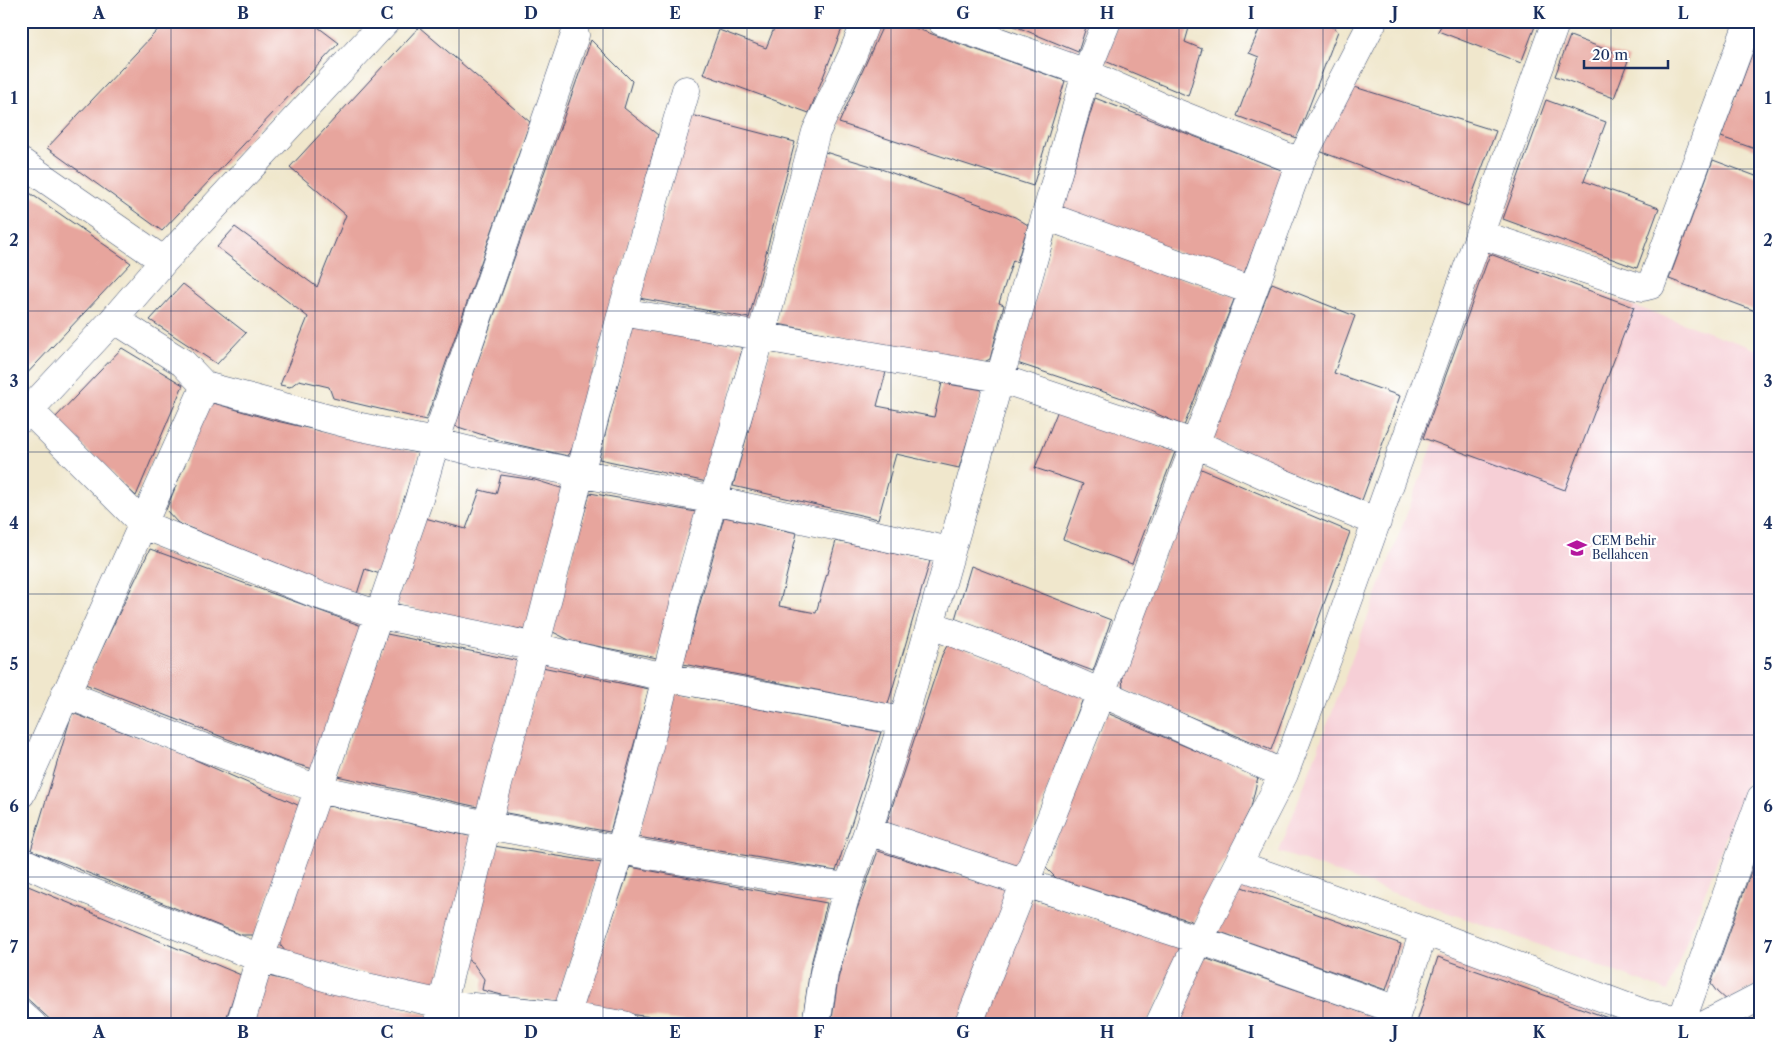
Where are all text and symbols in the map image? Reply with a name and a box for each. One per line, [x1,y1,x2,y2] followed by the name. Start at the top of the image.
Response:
[92,3,106,23] text: A
[237,3,249,23] text: B
[381,3,393,23] text: C
[524,3,538,23] text: D
[669,3,681,23] text: E
[814,3,825,23] text: F
[956,3,970,23] text: G
[1100,3,1114,23] text: H
[1248,3,1255,23] text: I
[1389,3,1398,23] text: J
[1533,3,1547,23] text: K
[1677,3,1689,23] text: L
[1584,38,1668,70] scale bar
[1592,45,1628,64] text: 20 m
[10,88,18,108] text: 1
[1764,88,1772,108] text: 1
[9,230,19,250] text: 2
[1763,230,1773,250] text: 2
[9,371,19,391] text: 3
[1763,371,1773,391] text: 3
[9,513,19,533] text: 4
[1763,513,1773,533] text: 4
[1592,533,1656,562] place label: CEM Behir Bellahcen
[1566,537,1588,559] school or university icon: CEM Behir Bellahcen
[10,654,19,674] text: 5
[1764,654,1773,674] text: 5
[9,796,19,816] text: 6
[1763,796,1773,816] text: 6
[10,937,19,957] text: 7
[1764,937,1773,957] text: 7
[92,1022,106,1042] text: A
[237,1022,249,1042] text: B
[381,1022,393,1042] text: C
[524,1022,538,1042] text: D
[669,1022,681,1042] text: E
[814,1022,825,1042] text: F
[956,1022,970,1042] text: G
[1100,1022,1114,1042] text: H
[1248,1022,1255,1042] text: I
[1389,1022,1398,1042] text: J
[1533,1022,1547,1042] text: K
[1677,1022,1689,1042] text: L

